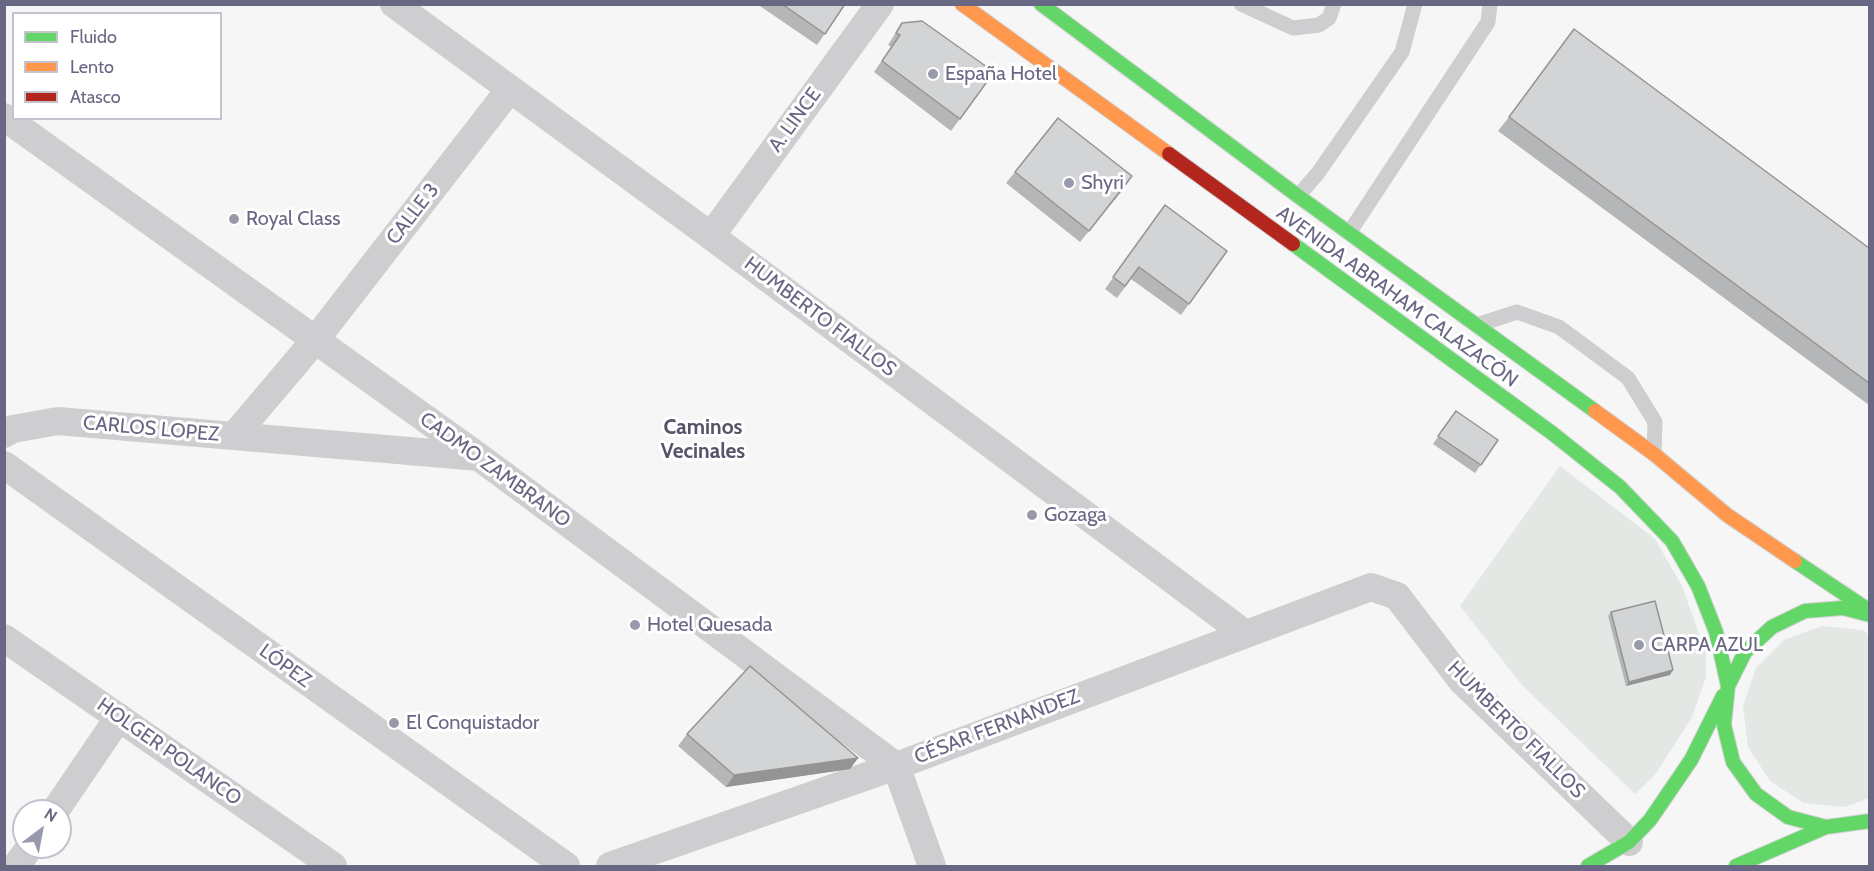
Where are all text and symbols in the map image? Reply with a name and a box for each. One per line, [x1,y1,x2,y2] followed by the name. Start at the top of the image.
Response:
[12,12,222,120] legend
[70,26,117,48] text: Fluido
[70,56,114,78] text: Lento
[945,62,1057,86] place label: España Hotel
[926,67,940,81] marker: España Hotel
[764,83,826,157] street label: A. LINCE
[70,86,121,108] text: Atasco
[1081,171,1124,195] place label: Shyri
[1062,176,1076,190] marker: Shyri
[382,179,444,249] street label: CALLE 3
[1272,201,1522,393] street label: AVENIDA ABRAHAM CALAZACÓN
[246,207,340,231] place label: Royal Class
[227,212,241,226] marker: Royal Class
[739,252,901,382] street label: HUMBERTO FIALLOS
[415,407,575,533] street label: CADMO ZAMBRANO
[82,411,220,447] street label: CARLOS LOPEZ
[661,415,745,465] district label: Caminos Vecinales
[1044,503,1107,527] place label: Gozaga
[1025,508,1039,522] marker: Gozaga
[647,613,772,637] place label: Hotel Quesada
[628,618,642,632] marker: Hotel Quesada
[1651,633,1763,657] place label: CARPA AZUL
[1632,638,1646,652] marker: CARPA AZUL
[254,639,316,693] street label: LÓPEZ
[1442,656,1590,804] street label: HUMBERTO FIALLOS
[911,685,1083,769] street label: CÉSAR FERNANDEZ
[92,693,246,811] street label: HOLGER POLANCO
[406,711,539,735] place label: El Conquistador
[387,716,401,730] marker: El Conquistador
[12,799,72,859] north arrow
[41,804,61,826] text: N

